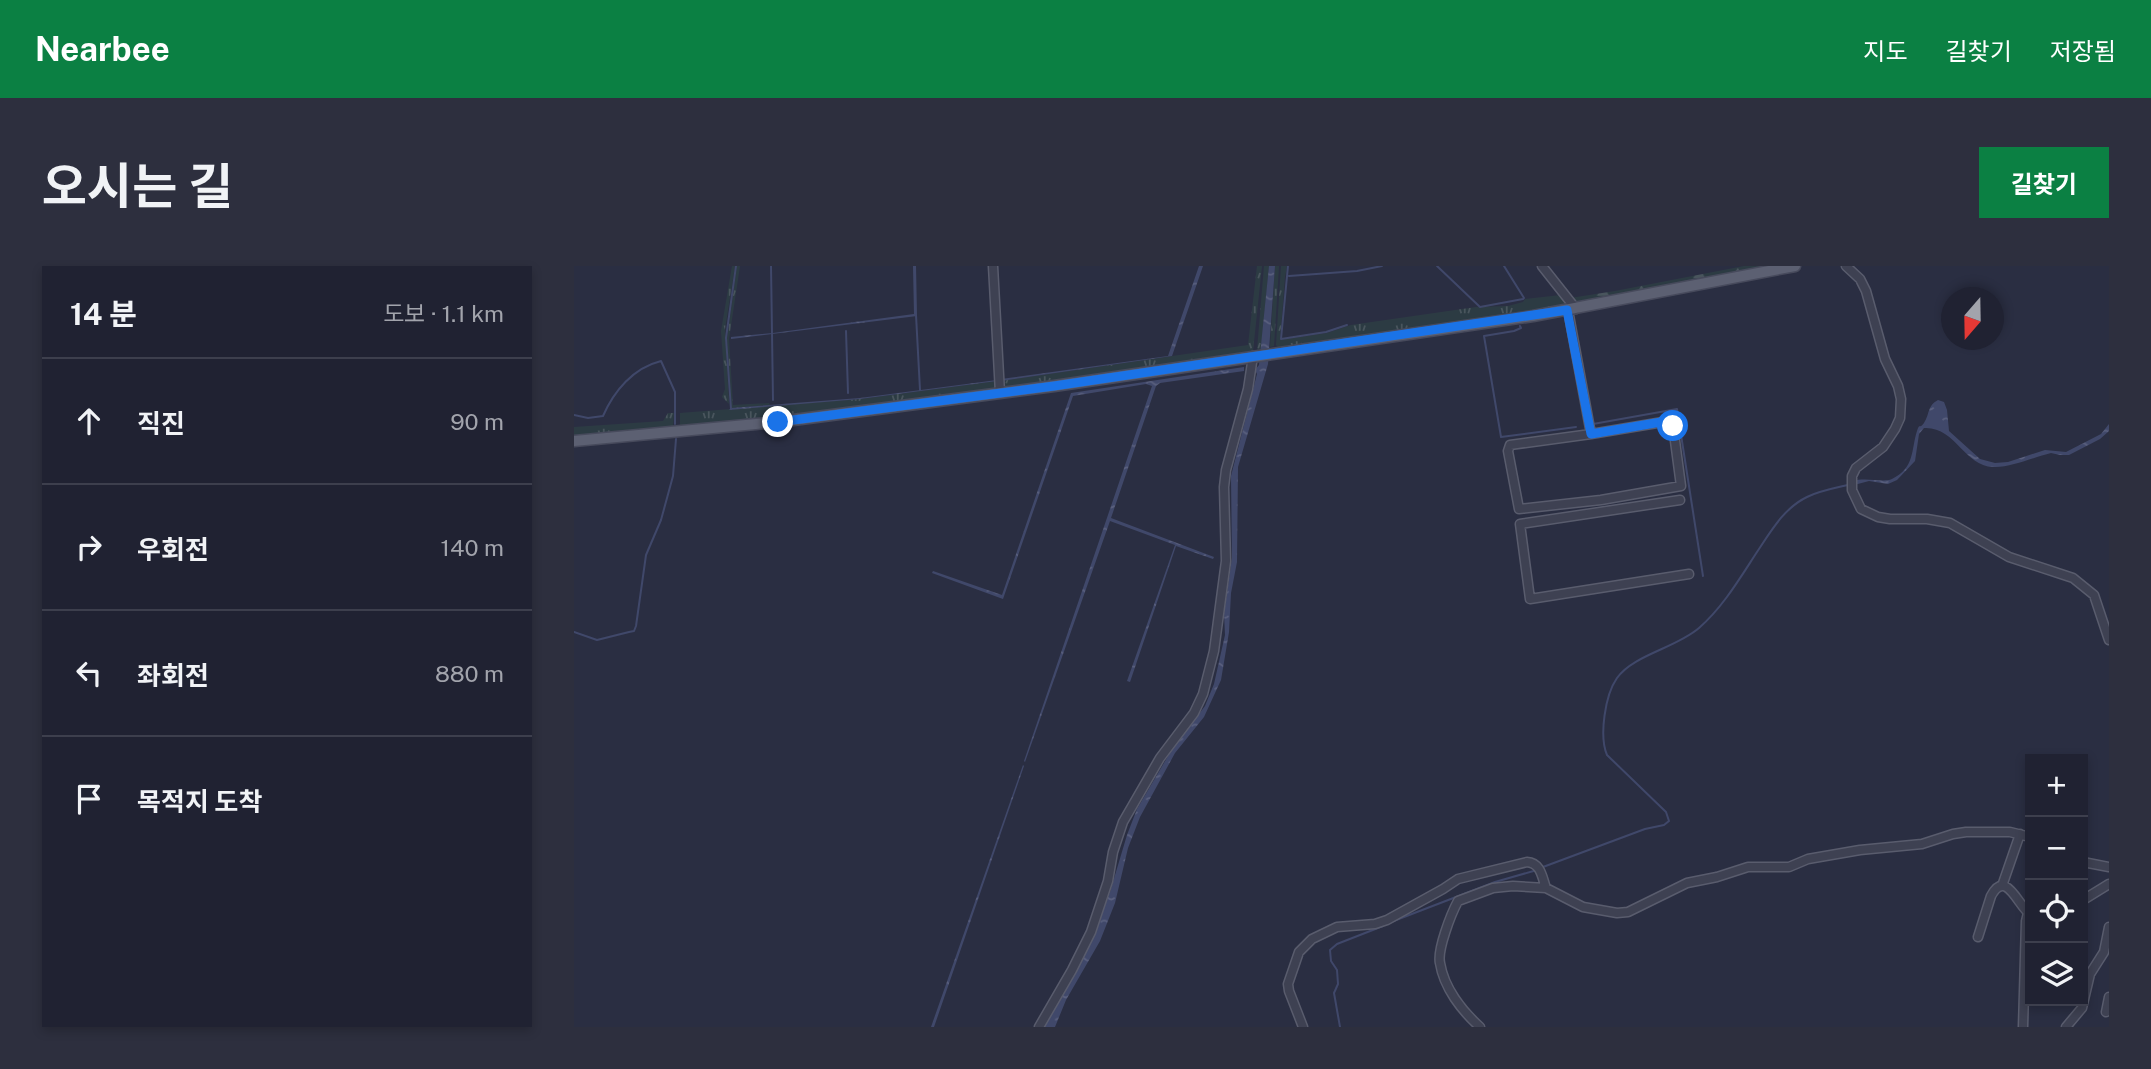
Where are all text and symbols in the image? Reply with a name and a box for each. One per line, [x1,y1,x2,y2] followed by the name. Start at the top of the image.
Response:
[35,30,170,68] text: Nearbee
[1863,37,1908,65] text: 지도
[1946,37,2012,65] text: 길찾기
[2050,37,2116,65] text: 저장됨
[1979,147,2109,218] button: 길찾기
[42,157,233,215] text: 오시는 길
[1941,287,2004,350] north arrow
[70,296,137,332] text: 14 분
[383,300,504,327] text: 도보 · 1.1 km
[70,402,108,440] icon: ahead
[762,406,793,437] route end
[137,408,185,439] text: 직진
[450,408,504,435] text: 90 m
[1657,410,1688,441] route start
[70,528,108,566] icon: right
[137,534,209,565] text: 우회전
[441,534,504,561] text: 140 m
[70,654,108,692] icon: left
[137,660,209,691] text: 좌회전
[435,660,504,687] text: 880 m
[2025,754,2088,1006] map controls
[2025,754,2088,817] button: +
[70,780,108,818] icon: arrive
[137,786,262,817] text: 목적지 도착
[2025,817,2088,880] button: −
[2025,880,2088,943] button: locate
[2025,943,2088,1006] button: layers

